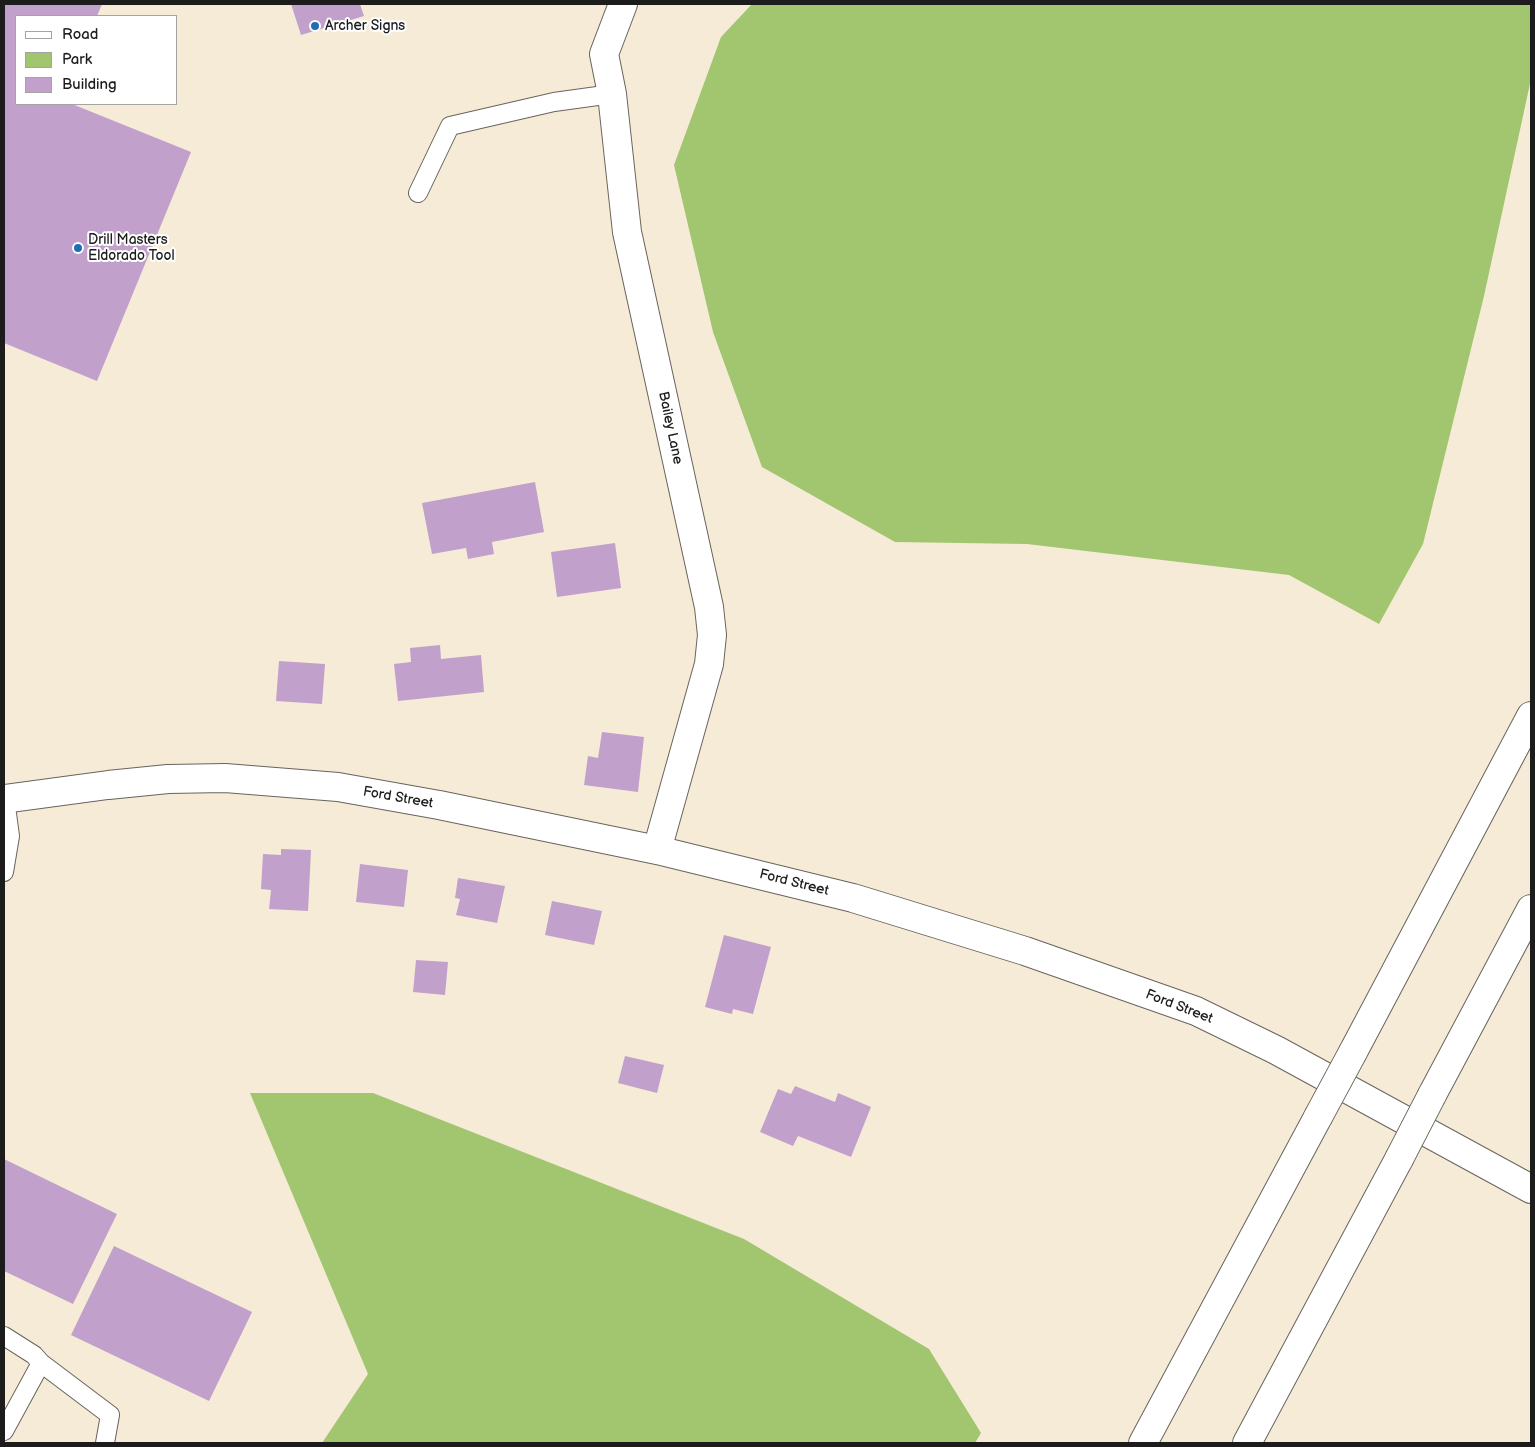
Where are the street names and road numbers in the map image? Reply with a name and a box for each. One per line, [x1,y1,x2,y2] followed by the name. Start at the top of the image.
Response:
[654,390,686,466] street label: Bailey Lane
[362,784,434,812] street label: Ford Street
[758,866,830,900] street label: Ford Street
[1143,986,1215,1028] street label: Ford Street

